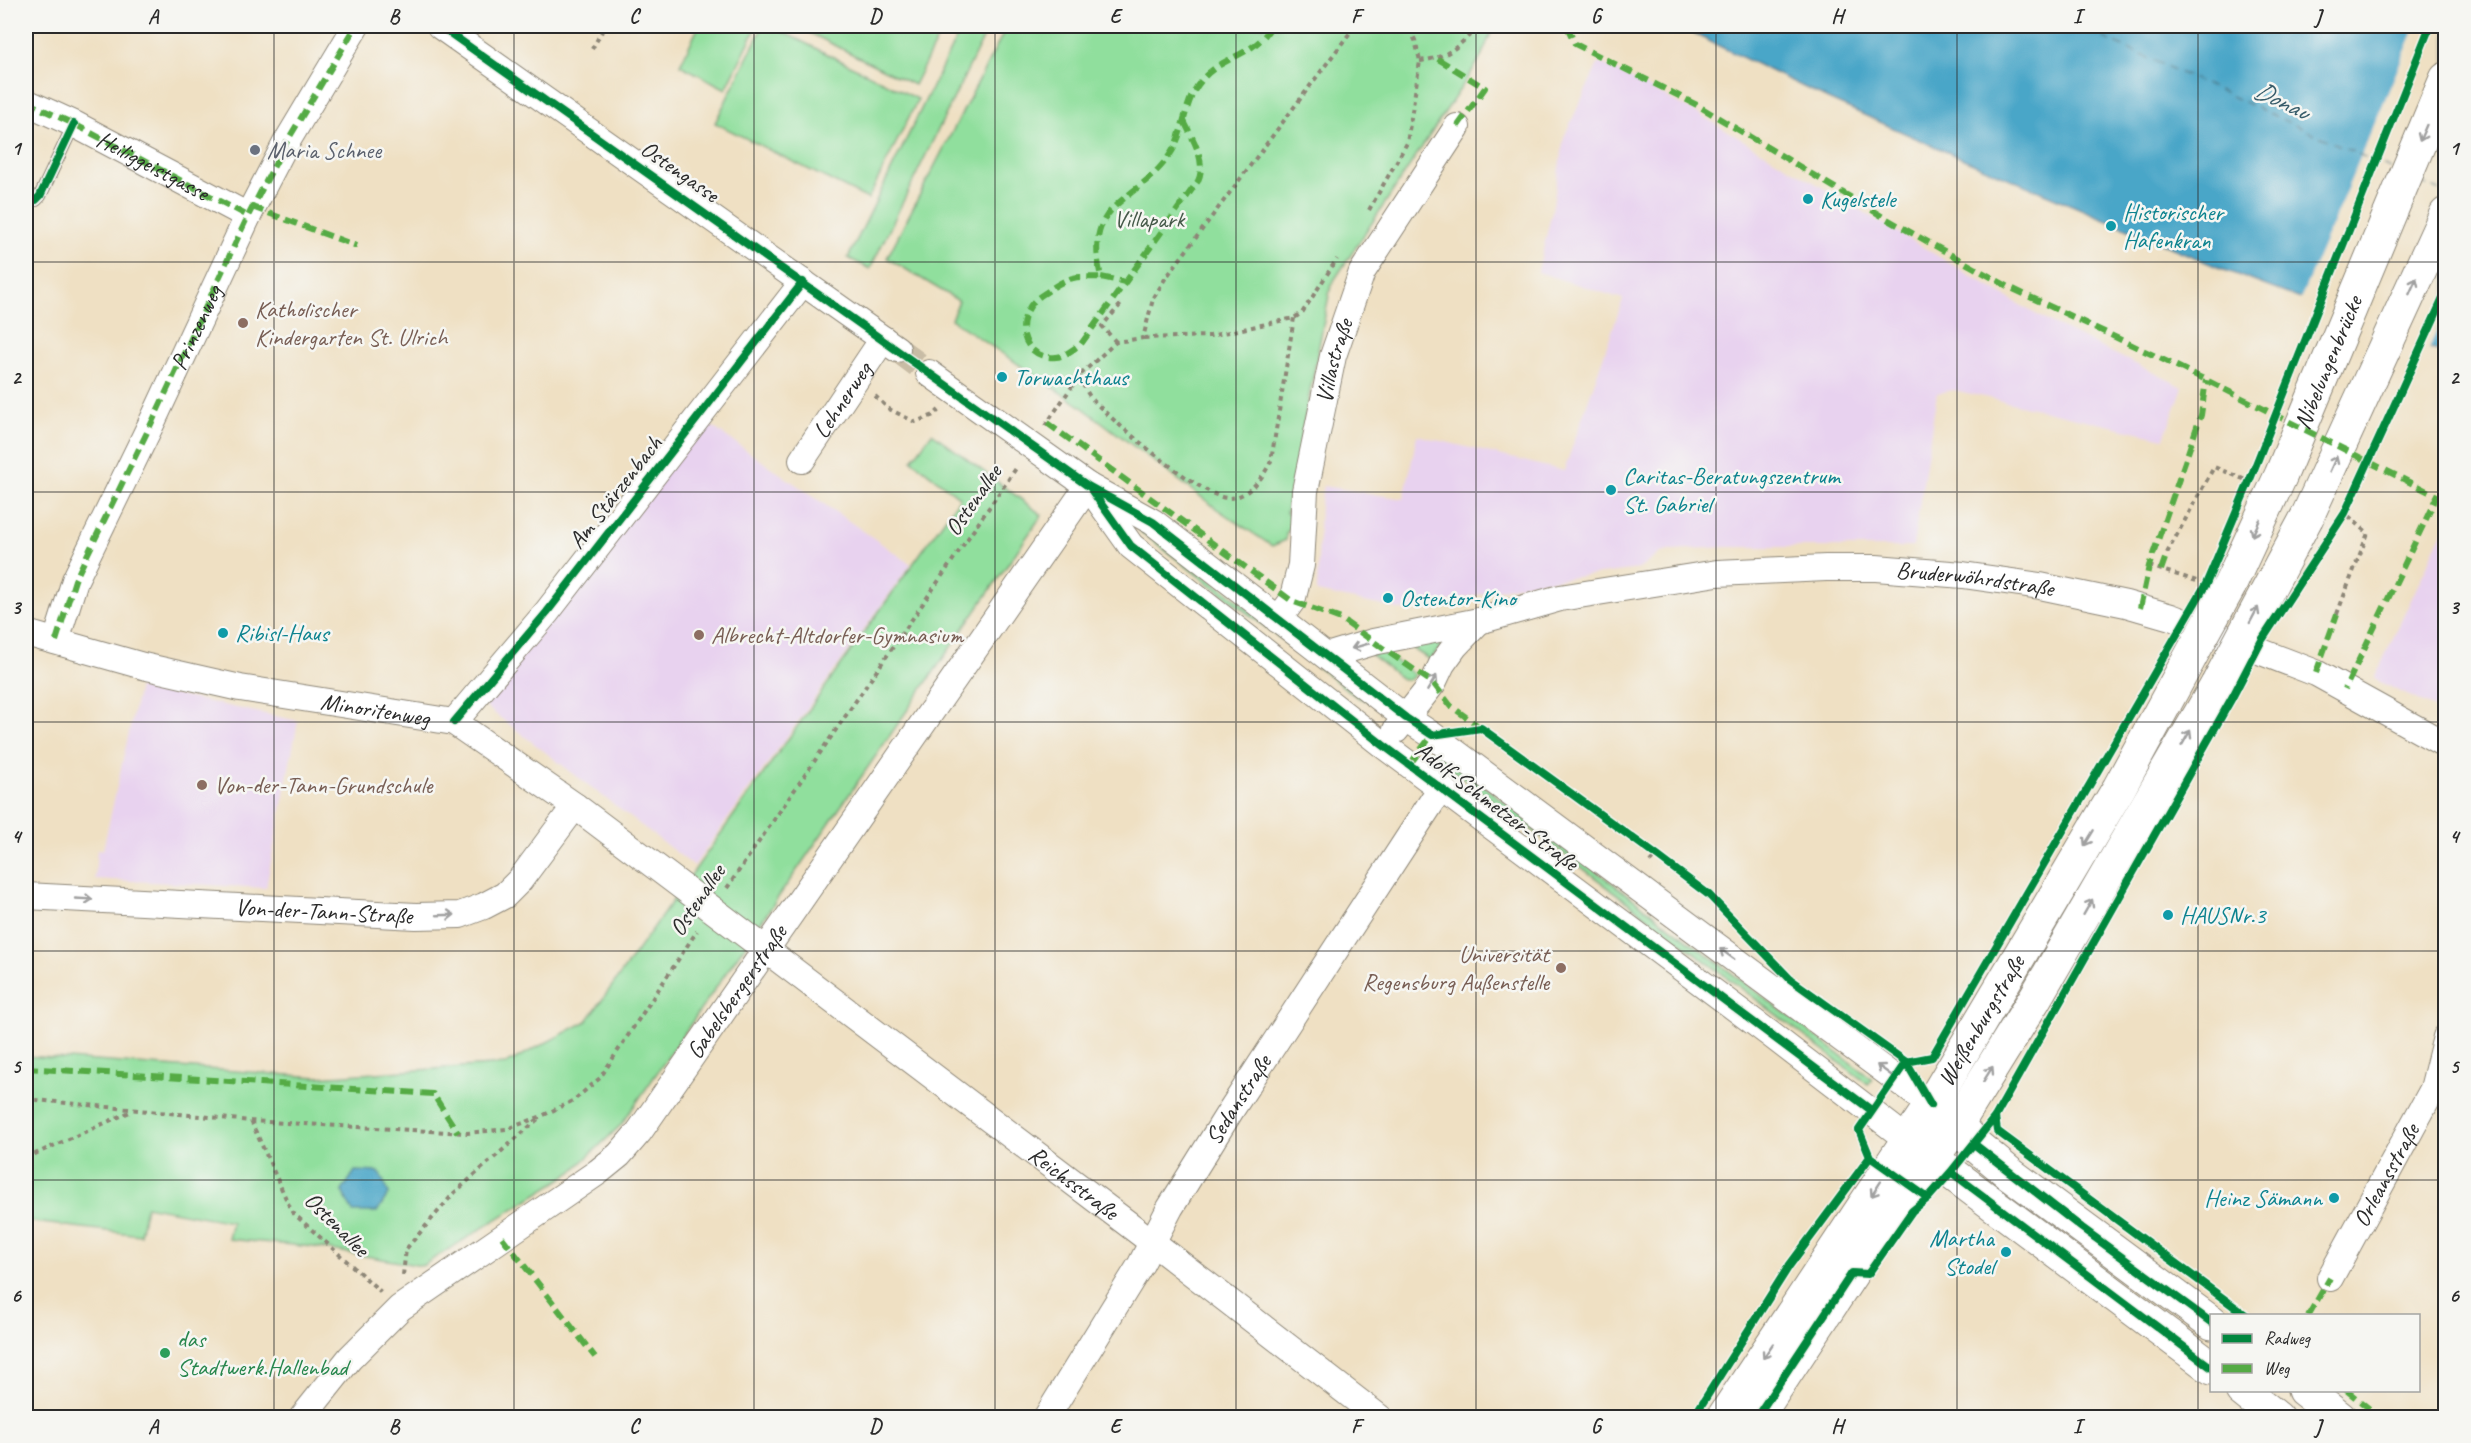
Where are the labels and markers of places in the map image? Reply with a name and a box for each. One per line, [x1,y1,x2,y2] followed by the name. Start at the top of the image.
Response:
[267,135,383,165] place label: Maria Schnee
[248,143,262,157] marker: Maria Schnee
[1820,184,1898,214] place label: Kugelstele
[1801,192,1815,206] marker: Kugelstele
[2123,197,2225,255] place label: Historischer Hafenkran
[2104,219,2118,233] marker: Historischer Hafenkran
[255,294,449,352] place label: Katholischer Kindergarten St. Ulrich
[236,316,250,330] marker: Katholischer Kindergarten St. Ulrich
[1014,362,1131,392] place label: Torwachthaus
[995,370,1009,384] marker: Torwachthaus
[1623,461,1842,519] place label: Caritas-Beratungszentrum St. Gabriel
[1604,483,1618,497] marker: Caritas-Beratungszentrum St. Gabriel
[1400,583,1518,613] place label: Ostentor-Kino
[1381,591,1395,605] marker: Ostentor-Kino
[235,618,331,648] place label: Ribisl-Haus
[711,620,964,650] place label: Albrecht-Altdorfer-Gymnasium
[216,626,230,640] marker: Ribisl-Haus
[692,628,706,642] marker: Albrecht-Altdorfer-Gymnasium
[214,770,434,800] place label: Von-der-Tann-Grundschule
[195,778,209,792] marker: Von-der-Tann-Grundschule
[2180,900,2268,930] place label: HAUSNr.3
[2161,908,2175,922] marker: HAUSNr.3
[1362,939,1551,997] place label: Universität Regensburg Außenstelle
[1554,961,1568,975] marker: Universität Regensburg Außenstelle
[2204,1183,2323,1213] place label: Heinz Sämann
[2327,1191,2341,1205] marker: Heinz Sämann
[1929,1223,1998,1281] place label: Martha Stodel
[1999,1245,2013,1259] marker: Martha Stodel
[177,1324,351,1382] place label: das Stadtwerk.Hallenbad
[158,1346,172,1360] marker: das Stadtwerk.Hallenbad

